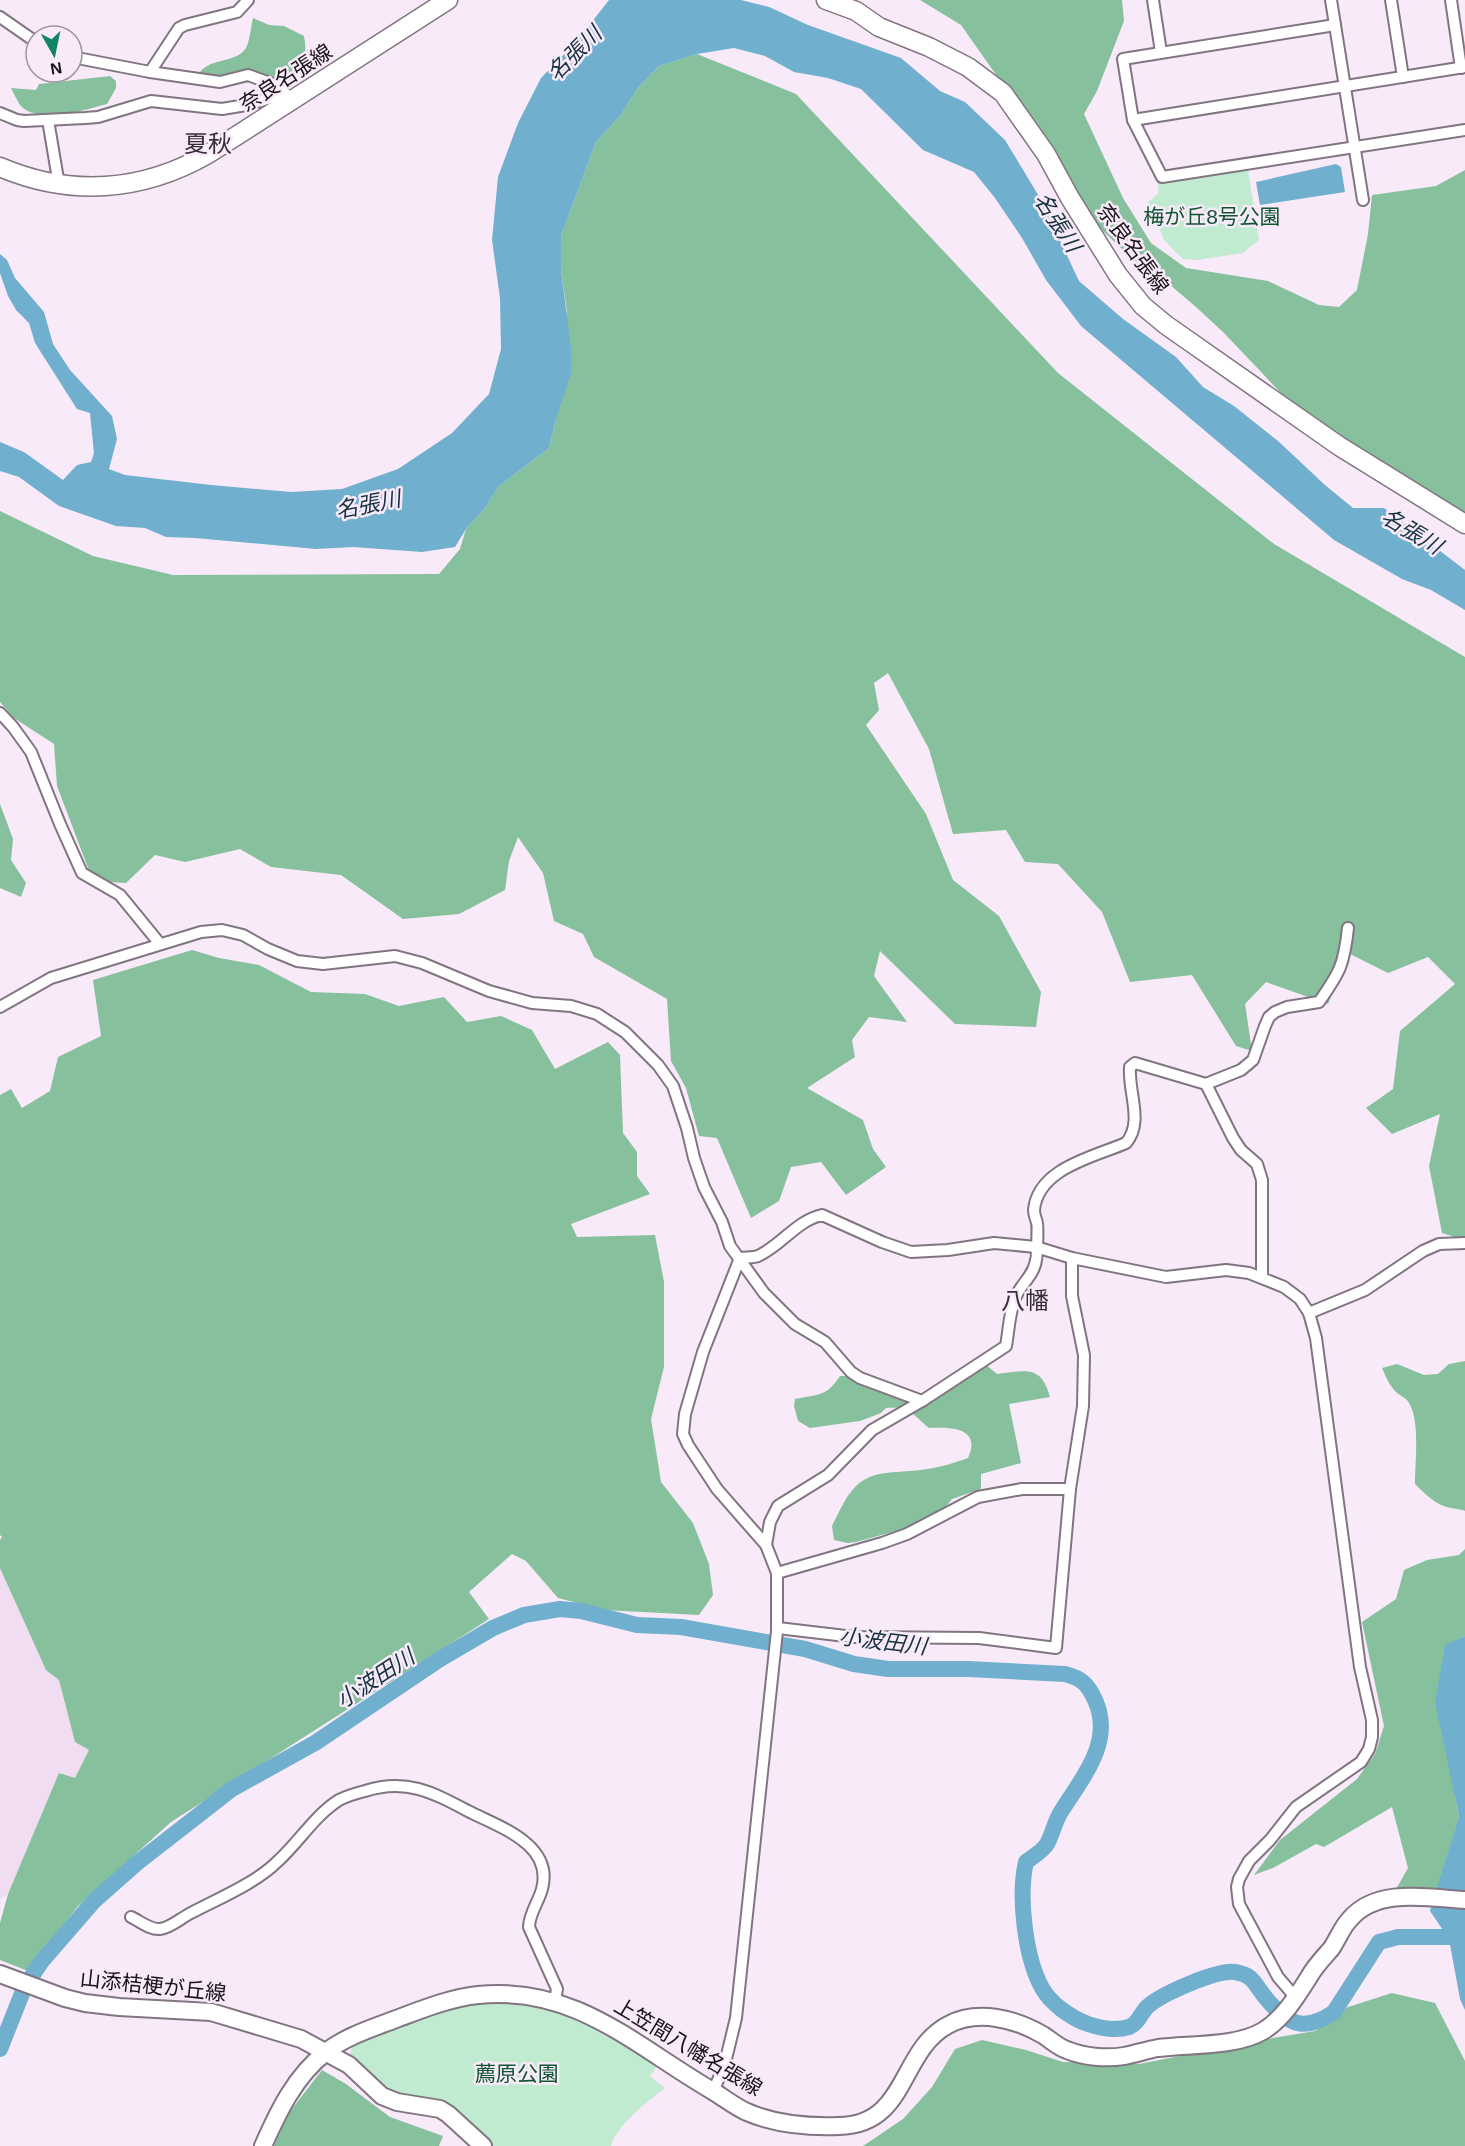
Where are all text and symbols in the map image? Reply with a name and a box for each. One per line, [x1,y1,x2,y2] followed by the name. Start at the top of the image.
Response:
[542,20,608,86] water label: 名張川
[24,24,84,84] north arrow
[235,39,336,116] street label: 奈良名張線
[49,59,63,78] text: N
[184,130,232,157] district label: 夏秋
[1029,188,1087,258] water label: 名張川
[1093,199,1174,298] street label: 奈良名張線
[1143,205,1281,228] park label: 梅が丘8号公園
[333,486,405,523] water label: 名張川
[1377,504,1448,560] water label: 名張川
[1001,1287,1049,1314] district label: 八幡
[838,1624,930,1660] water label: 小波田川
[332,1643,421,1713] water label: 小波田川
[79,1966,227,2005] street label: 山添桔梗が丘線
[610,1993,766,2100] street label: 上笠間八幡名張線
[475,2062,559,2085] park label: 薦原公園

